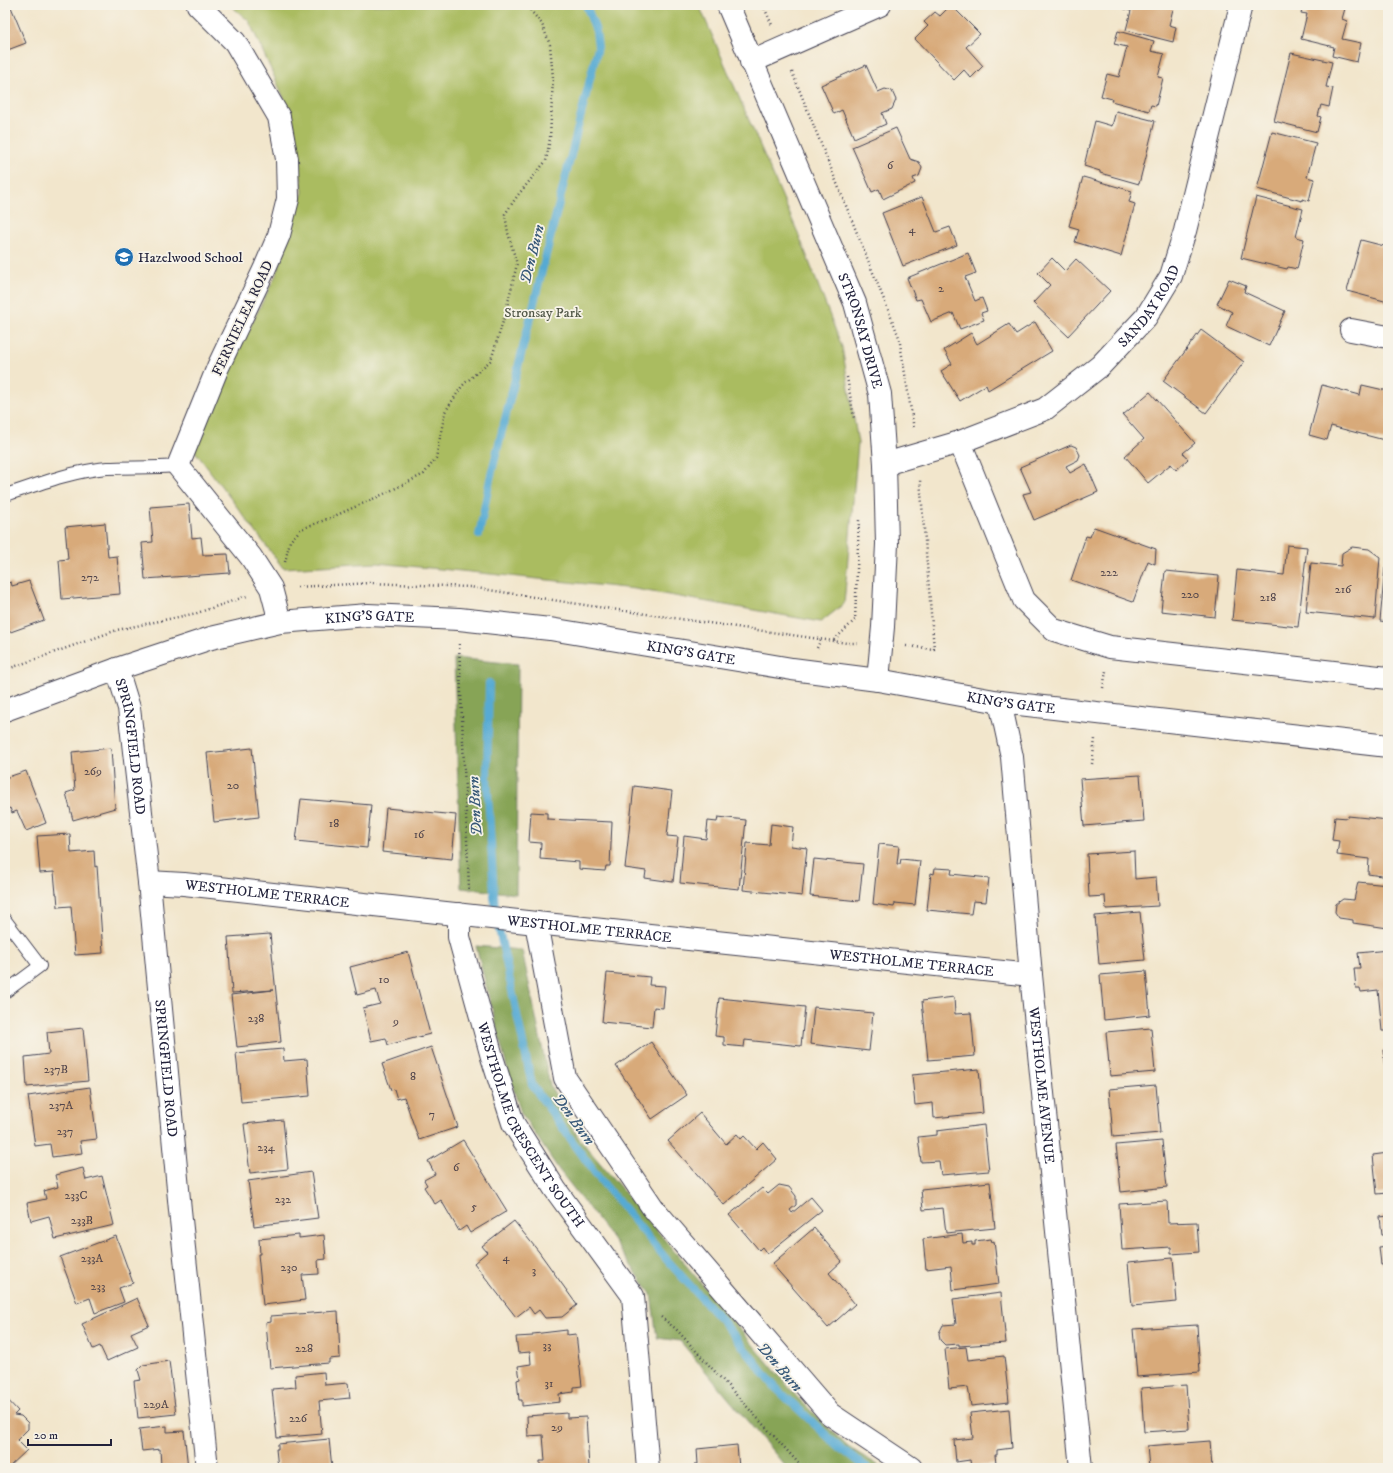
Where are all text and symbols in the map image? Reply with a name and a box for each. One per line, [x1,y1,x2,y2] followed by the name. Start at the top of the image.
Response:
[887,158,894,173] house number: 6
[516,222,549,285] water label: Den Burn
[909,222,917,237] house number: 4
[113,246,135,268] school or university icon: Hazelwood School
[138,249,243,267] place label: Hazelwood School
[208,258,278,379] street label: FERNIELEA ROAD
[1114,263,1184,351] street label: SANDAY ROAD
[833,270,886,391] street label: STRONSAY DRIVE
[938,281,944,296] house number: 2
[504,304,582,322] park label: Stronsay Park
[1100,565,1118,580] house number: 222
[81,570,99,585] house number: 272
[1335,582,1352,597] house number: 216
[1181,587,1199,602] house number: 220
[1260,590,1276,605] house number: 218
[324,607,415,628] street label: KING'S GATE
[645,637,737,670] street label: KING'S GATE
[110,676,149,816] street label: SPRINGFIELD ROAD
[965,688,1056,718] street label: KING'S GATE
[84,764,102,779] house number: 269
[464,775,487,836] water label: Den Burn
[227,778,239,793] house number: 20
[329,816,339,831] house number: 18
[414,827,425,842] house number: 16
[183,876,350,912] street label: WESTHOLME TERRACE
[505,912,673,947] street label: WESTHOLME TERRACE
[828,946,995,981] street label: WESTHOLME TERRACE
[379,972,389,987] house number: 10
[150,999,181,1138] street label: SPRINGFIELD ROAD
[1024,1005,1058,1165] street label: WESTHOLME AVENUE
[248,1011,264,1026] house number: 238
[392,1014,399,1029] house number: 9
[473,1019,588,1232] street label: WESTHOLME CRESCENT SOUTH
[44,1062,68,1077] house number: 237B
[410,1069,416,1084] house number: 8
[548,1090,599,1149] water label: Den Burn
[49,1098,74,1113] house number: 237A
[429,1107,435,1122] house number: 7
[57,1124,73,1139] house number: 237
[257,1140,276,1155] house number: 234
[453,1160,460,1175] house number: 6
[65,1188,87,1203] house number: 233C
[275,1192,291,1207] house number: 232
[471,1199,477,1214] house number: 5
[71,1213,93,1228] house number: 233B
[503,1250,511,1265] house number: 4
[81,1251,104,1266] house number: 233A
[281,1260,297,1275] house number: 230
[532,1263,536,1278] house number: 3
[91,1279,105,1294] house number: 233
[543,1338,551,1353] house number: 33
[753,1339,807,1396] water label: Den Burn
[295,1341,313,1356] house number: 228
[545,1376,553,1391] house number: 31
[143,1397,169,1412] house number: 229A
[289,1411,308,1426] house number: 226
[551,1420,563,1435] house number: 29
[28,1421,111,1447] scale bar
[34,1428,58,1443] text: 20 m

